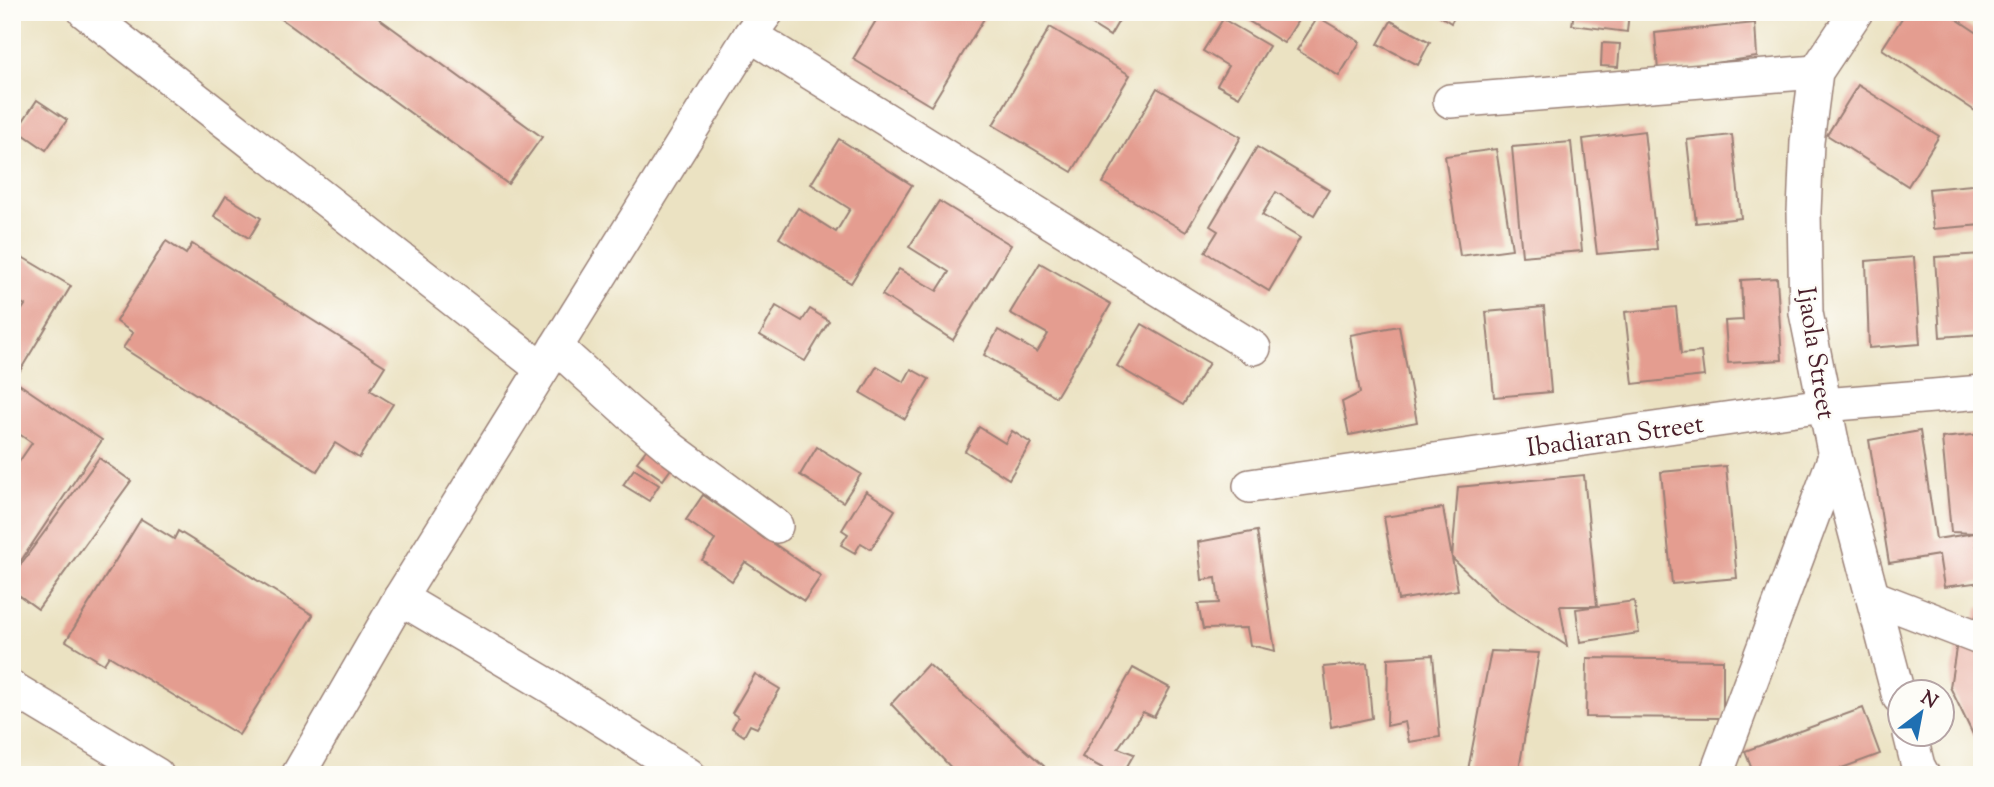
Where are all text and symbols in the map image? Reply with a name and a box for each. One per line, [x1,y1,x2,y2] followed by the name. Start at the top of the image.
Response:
[1786,285,1843,422] street label: Ijaola Street
[1524,407,1706,468] street label: Ibadiaran Street
[1885,678,1955,748] north arrow
[1915,685,1942,716] text: N

